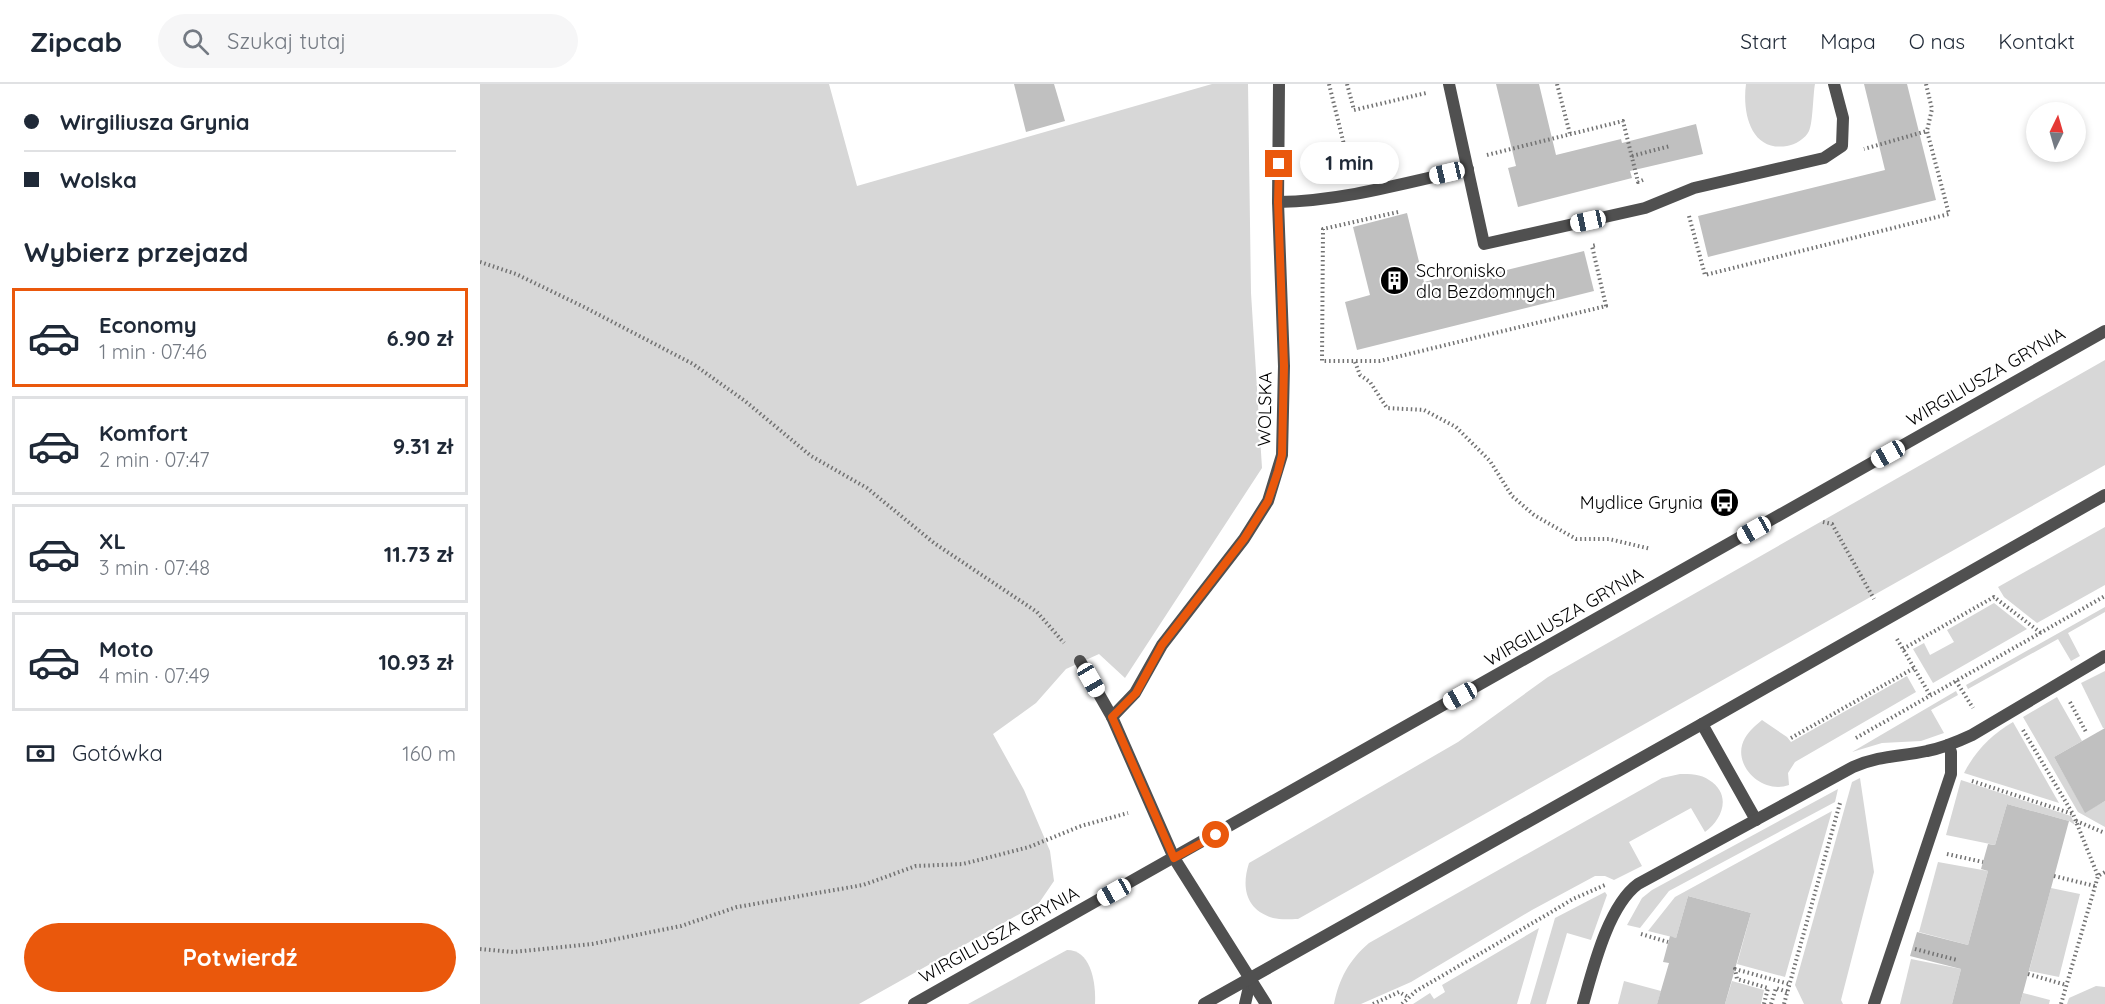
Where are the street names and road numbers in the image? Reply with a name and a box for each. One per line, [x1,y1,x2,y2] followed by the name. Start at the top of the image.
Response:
[1902,322,2069,431] street label: WIRGILIUSZA GRYNIA
[1252,371,1277,446] street label: WOLSKA
[1480,562,1647,671] street label: WIRGILIUSZA GRYNIA
[915,881,1083,988] street label: WIRGILIUSZA GRYNIA

